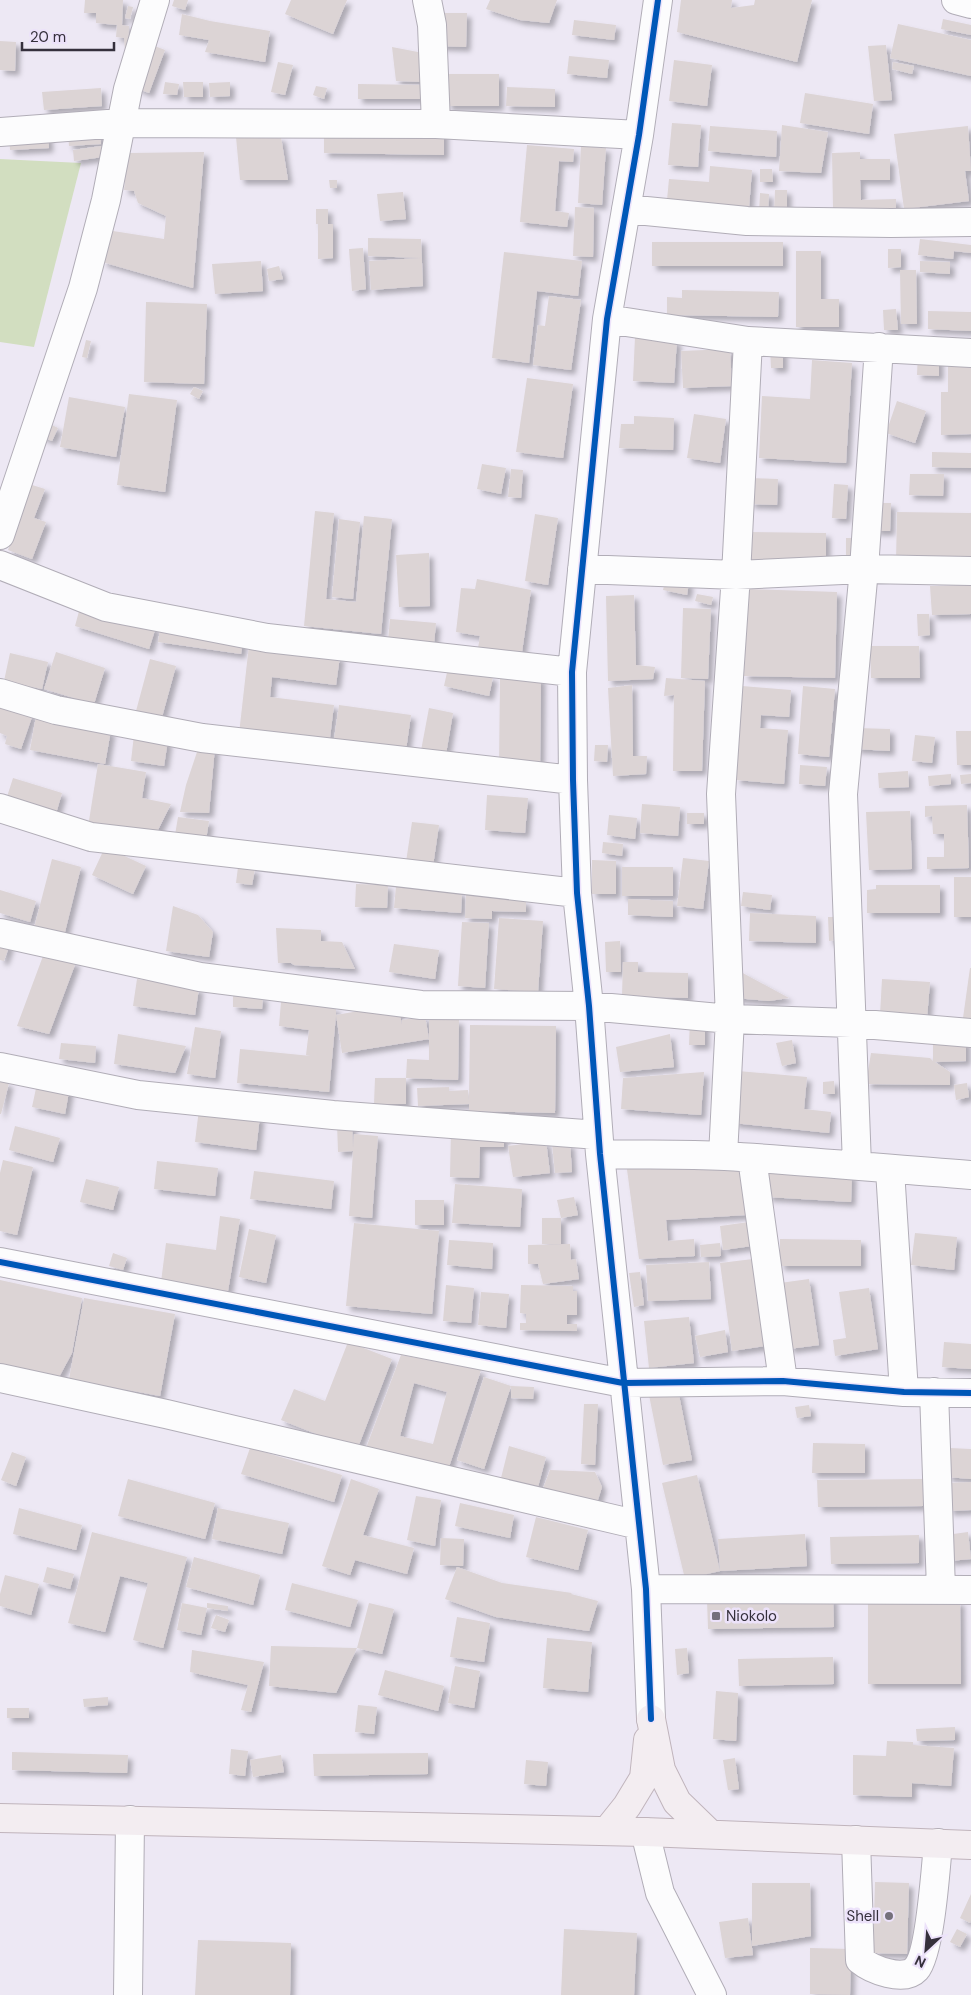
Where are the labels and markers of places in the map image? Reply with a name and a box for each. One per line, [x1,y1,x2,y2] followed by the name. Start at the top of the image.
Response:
[726,1606,777,1626] place label: Niokolo
[710,1610,722,1622] marker: Niokolo
[846,1906,879,1926] place label: Shell
[883,1910,895,1922] marker: Shell

